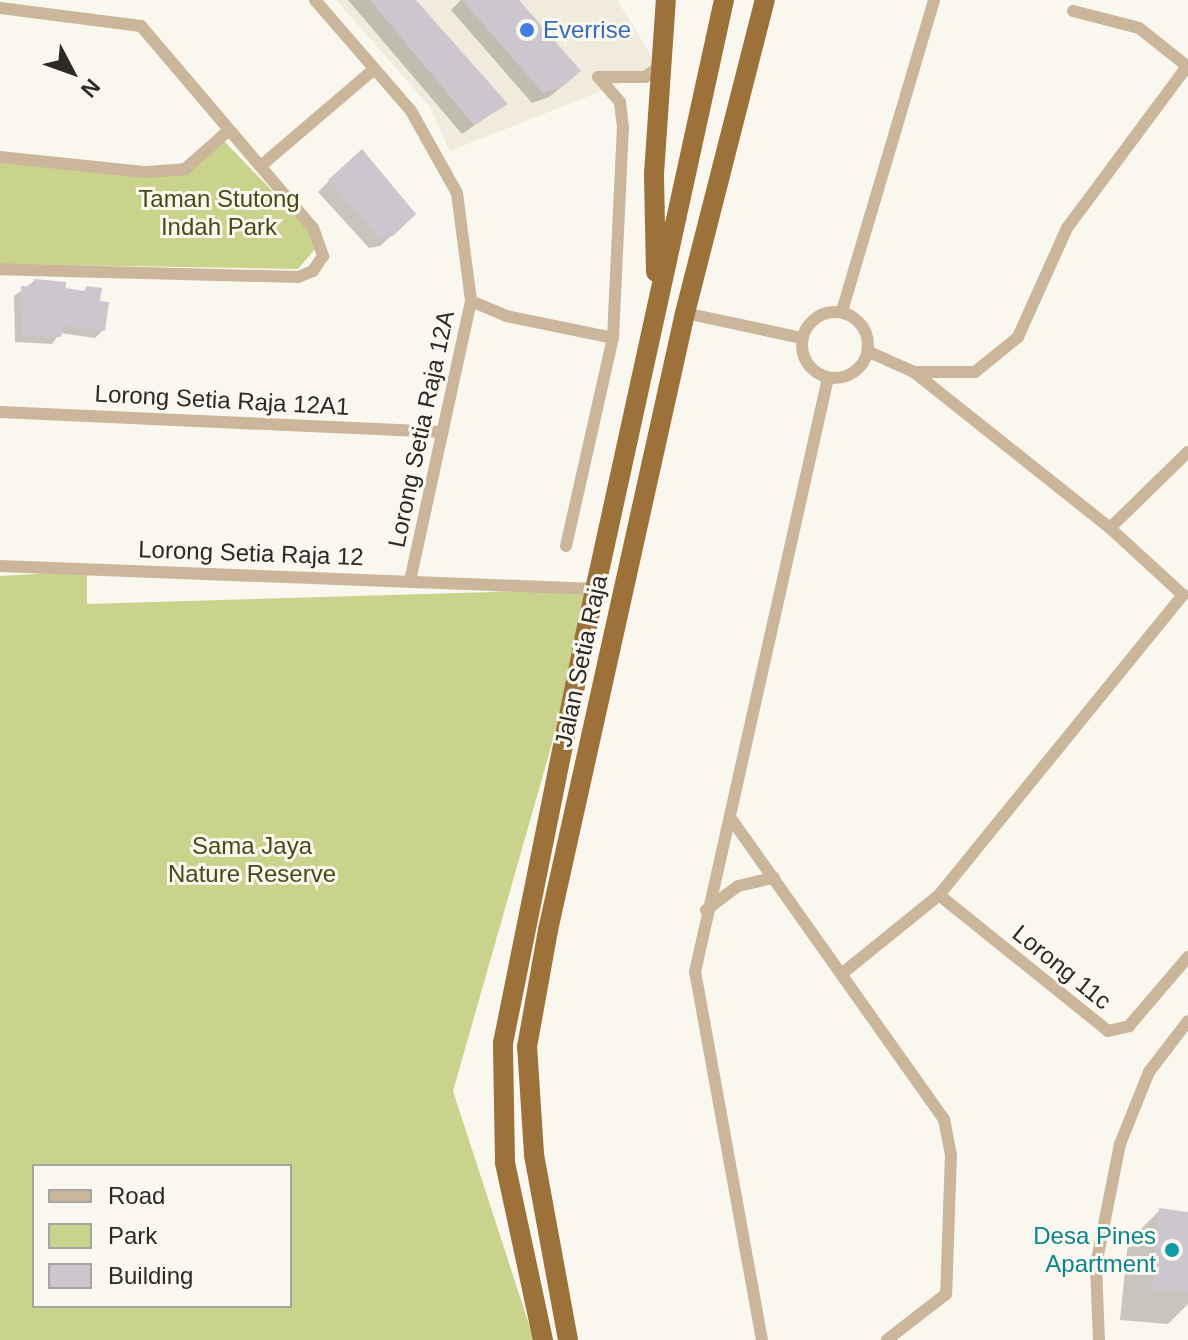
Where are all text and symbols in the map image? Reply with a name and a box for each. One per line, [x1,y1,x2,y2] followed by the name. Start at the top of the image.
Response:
[543,16,631,44] place label: Everrise
[518,21,536,39] marker: Everrise
[32,32,112,112] north arrow
[76,74,105,102] text: N
[138,185,300,241] park label: Taman Stutong Indah Park
[382,308,460,550] street label: Lorong Setia Raja 12A
[94,379,350,421] street label: Lorong Setia Raja 12A1
[138,535,364,571] street label: Lorong Setia Raja 12
[549,573,613,749] street label: Jalan Setia Raja
[168,832,336,888] park label: Sama Jaya Nature Reserve
[1007,919,1117,1015] street label: Lorong 11c
[32,1164,292,1308] legend
[108,1182,165,1209] text: Road
[108,1222,157,1249] text: Park
[1033,1222,1156,1278] place label: Desa Pines Apartment
[1163,1241,1181,1259] marker: Desa Pines Apartment
[108,1262,193,1289] text: Building

